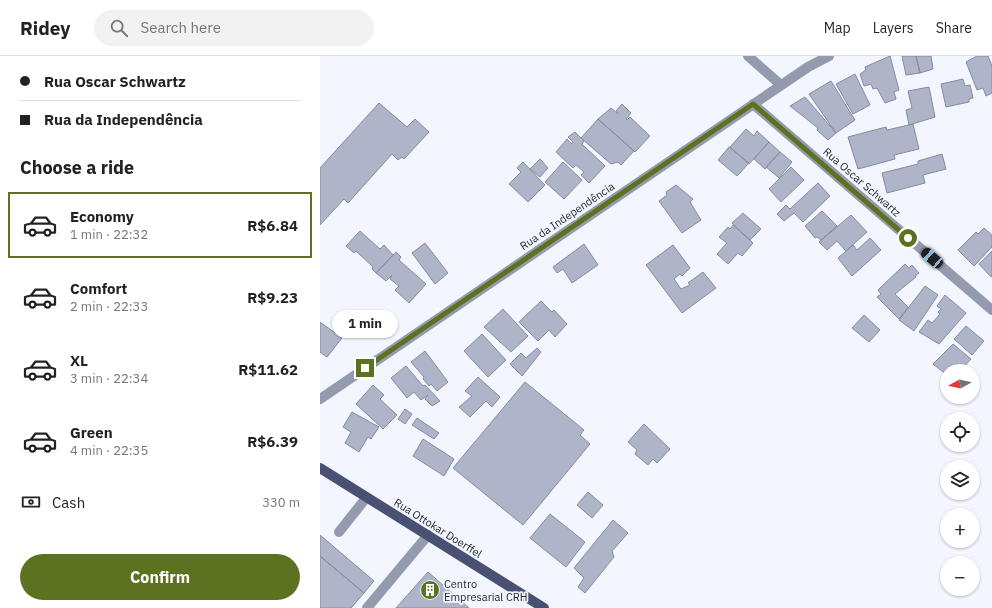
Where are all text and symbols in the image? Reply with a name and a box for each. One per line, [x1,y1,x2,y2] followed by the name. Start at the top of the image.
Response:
[94,10,374,46] search box
[20,16,70,40] text: Ridey
[108,17,130,39] icon: search
[140,18,221,37] text: Search here
[824,19,851,37] text: Map
[873,19,914,37] text: Layers
[936,19,972,37] text: Share
[44,72,186,91] text: Rua Oscar Schwartz
[44,110,203,129] text: Rua da Independência
[820,144,904,220] street label: Rua Oscar Schwartz
[20,156,134,179] text: Choose a ride
[517,179,617,253] street label: Rua da Independência
[22,207,58,243] icon: car
[70,207,134,226] text: Economy
[247,216,298,235] text: R$6.84
[70,226,148,243] text: 1 min · 22:32
[899,229,917,247] route start
[919,246,945,270] car
[22,279,58,315] icon: car
[70,279,127,298] text: Comfort
[247,288,298,307] text: R$9.23
[70,298,148,315] text: 2 min · 22:33
[332,310,398,338] callout: 1 min
[348,315,382,332] text: 1 min
[22,351,58,387] icon: car
[70,351,88,370] text: XL
[356,359,374,377] route end
[238,360,298,379] text: R$11.62
[940,364,980,404] north arrow
[940,364,980,596] map controls
[70,370,148,387] text: 3 min · 22:34
[940,412,980,452] button: locate
[22,423,58,459] icon: car
[70,423,113,442] text: Green
[247,432,298,451] text: R$6.39
[70,442,148,459] text: 4 min · 22:35
[940,460,980,500] button: layers
[20,491,42,513] icon: cash
[52,493,85,512] text: Cash
[262,494,300,511] text: 330 m
[391,495,485,561] street label: Rua Ottokar Doerffel
[940,508,980,548] button: +
[20,554,300,600] button: Confirm
[940,556,980,596] button: −
[444,577,528,604] place label: Centro Empresarial CRH
[419,579,441,601] building icon: Centro Empresarial CRH

